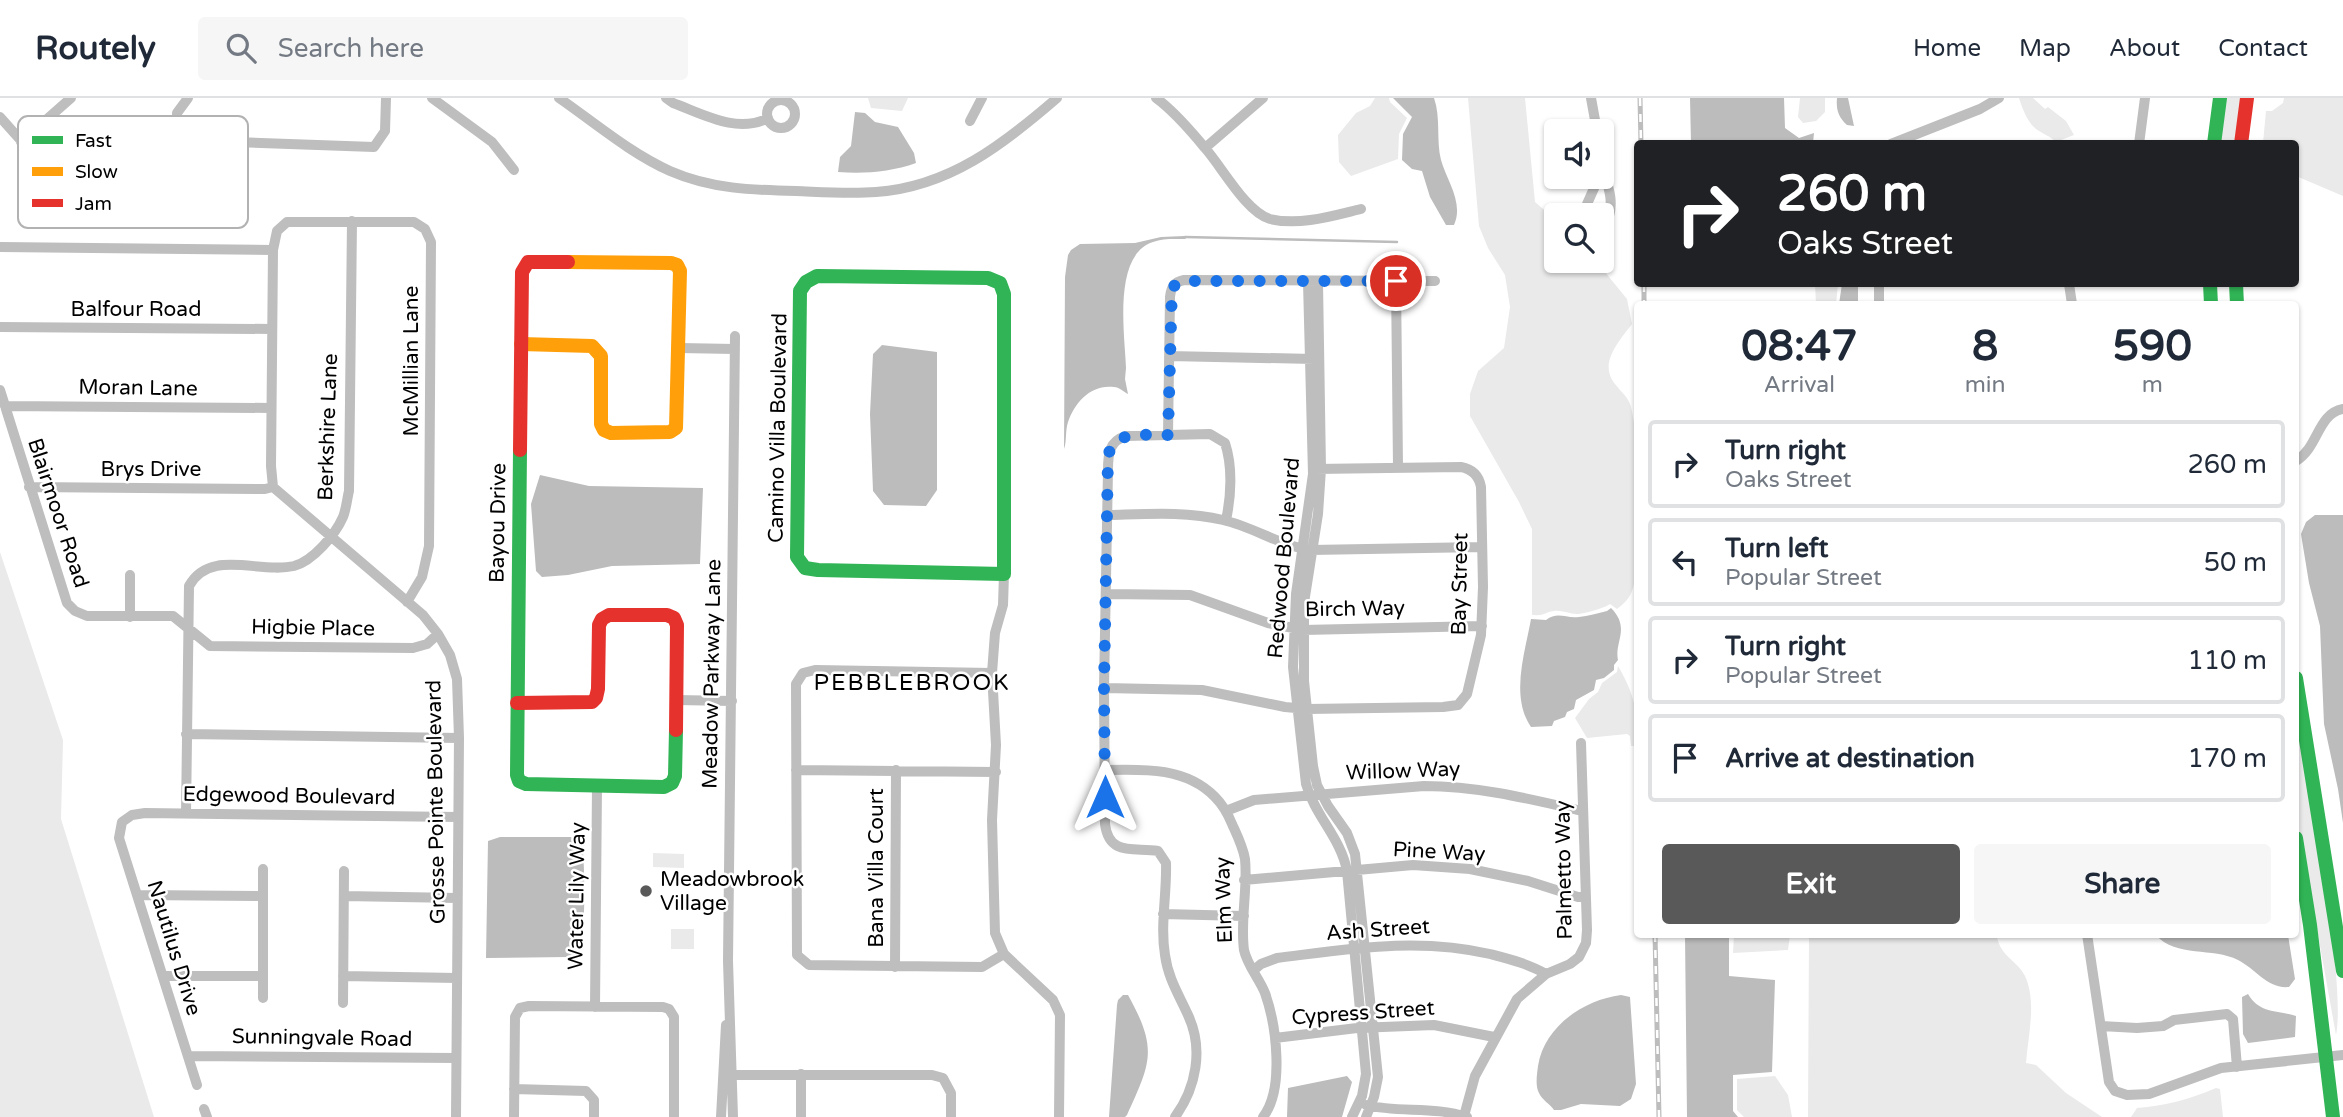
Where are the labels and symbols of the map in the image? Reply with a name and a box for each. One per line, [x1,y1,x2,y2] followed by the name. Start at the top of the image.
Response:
[18,116,248,228] legend
[75,130,112,152] text: Fast
[75,161,118,183] text: Slow
[75,193,112,215] text: Jam
[1366,251,1426,311] pin
[399,285,424,436] street label: McMillian Lane
[71,297,201,322] street label: Balfour Road
[763,313,793,543] street label: Camino Villa Boulevard
[313,353,343,501] street label: Berkshire Lane
[78,374,198,402] street label: Moran Lane
[22,435,94,591] street label: Blairmoor Road
[1263,456,1305,660] street label: Redwood Boulevard
[101,457,202,482] street label: Brys Drive
[484,463,512,583] street label: Bayou Drive
[1447,532,1473,636] street label: Bay Street
[697,559,727,789] street label: Meadow Parkway Lane
[1305,596,1405,622] street label: Birch Way
[251,614,375,642] street label: Higbie Place
[813,669,1011,697] district label: PEBBLEBROOK
[421,680,451,924] street label: Grosse Pointe Boulevard
[1345,757,1461,785] street label: Willow Way
[1068,760,1142,834] position arrow
[182,782,396,810] street label: Edgewood Boulevard
[864,788,889,948] street label: Bana Villa Court
[1550,800,1578,940] street label: Palmetto Way
[563,822,591,970] street label: Water Lily Way
[1392,837,1486,867] street label: Pine Way
[1210,856,1238,944] street label: Elm Way
[660,867,804,916] place label: Meadowbrook Village
[142,877,206,1019] street label: Nautilus Drive
[638,883,654,899] marker: Meadowbrook Village
[1325,914,1431,946] street label: Ash Street
[1291,996,1435,1030] street label: Cypress Street
[232,1024,412,1052] street label: Sunningvale Road

